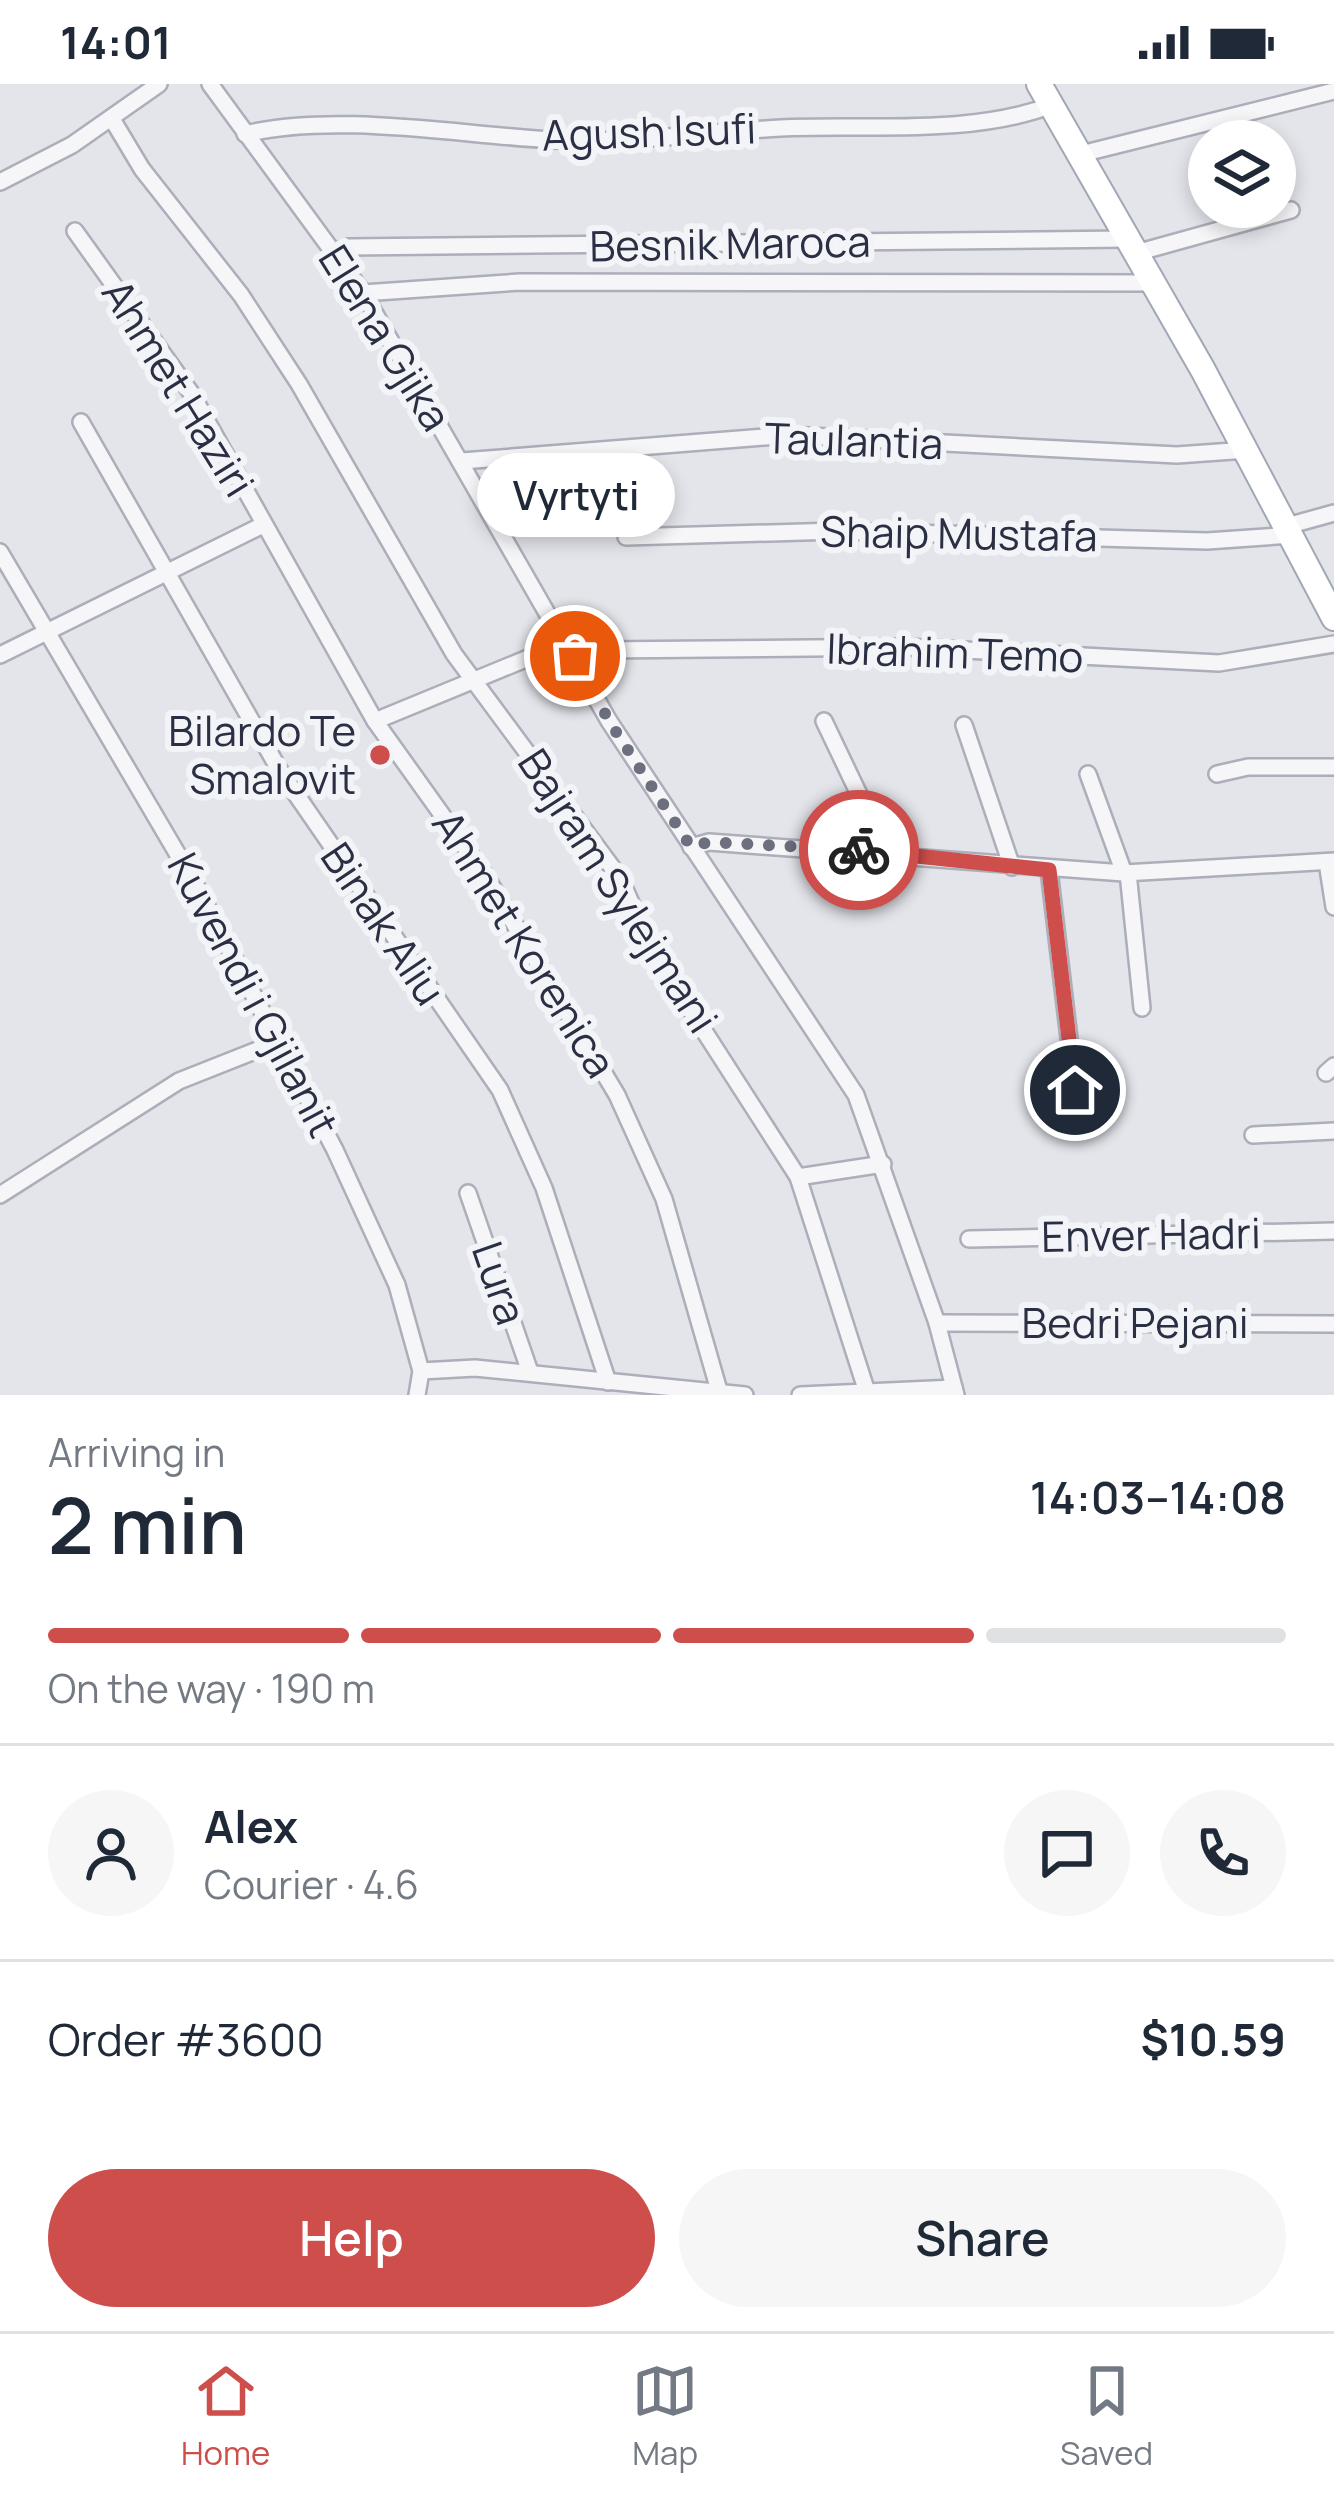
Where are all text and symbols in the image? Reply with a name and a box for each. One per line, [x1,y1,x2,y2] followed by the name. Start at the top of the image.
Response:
[60,11,172,73] text: 14:01
[541,98,757,164] street label: Agush Isufi
[1188,120,1296,228] map controls
[1188,120,1296,228] button: layers
[589,212,871,274] street label: Besnik Maroca
[306,234,466,441] street label: Elena Gjika
[89,268,269,507] street label: Ahmet Haziri
[764,408,944,472] street label: Taulantia
[476,452,674,536] callout: Vyrtyti
[513,468,639,522] text: Vyrtyti
[820,502,1098,564] street label: Shaip Mustafa
[524,605,626,707] pin
[826,619,1084,685] street label: Ibrahim Temo
[542,623,608,689] icon: bag
[168,701,356,807] place label: Bilardo Te Smalovit
[505,737,732,1044] street label: Bajram Sylejmani
[367,742,393,768] marker: Bilardo Te Smalovit
[799,790,919,910] courier
[420,799,630,1088] street label: Ahmet Korenica
[826,817,892,883] icon: bike
[308,831,459,1016] street label: Binak Aliu
[155,842,353,1147] street label: Kuvendi i Gjilanit
[1024,1039,1126,1141] pin
[1042,1057,1108,1123] icon: home
[1041,1203,1261,1265] street label: Enver Hadri
[459,1234,541,1332] street label: Lura
[1022,1293,1248,1351] street label: Bedri Pejani
[48,1425,225,1479] text: Arriving in
[1030,1466,1286,1528] text: 14:03–14:08
[48,1471,247,1577] text: 2 min
[48,1661,375,1715] text: On the way · 190 m
[48,1790,174,1916] button: person
[1004,1790,1130,1916] button: chat
[1160,1790,1286,1916] button: phone
[204,1795,298,1857] text: Alex
[204,1857,419,1911] text: Courier · 4.6
[48,2008,324,2070] text: Order #3600
[1140,2008,1286,2070] text: $10.59
[48,2169,655,2307] button: Help
[679,2169,1286,2307] button: Share
[181,2358,270,2475] tab: Home
[632,2358,698,2475] tab: Map
[1060,2358,1153,2475] tab: Saved

